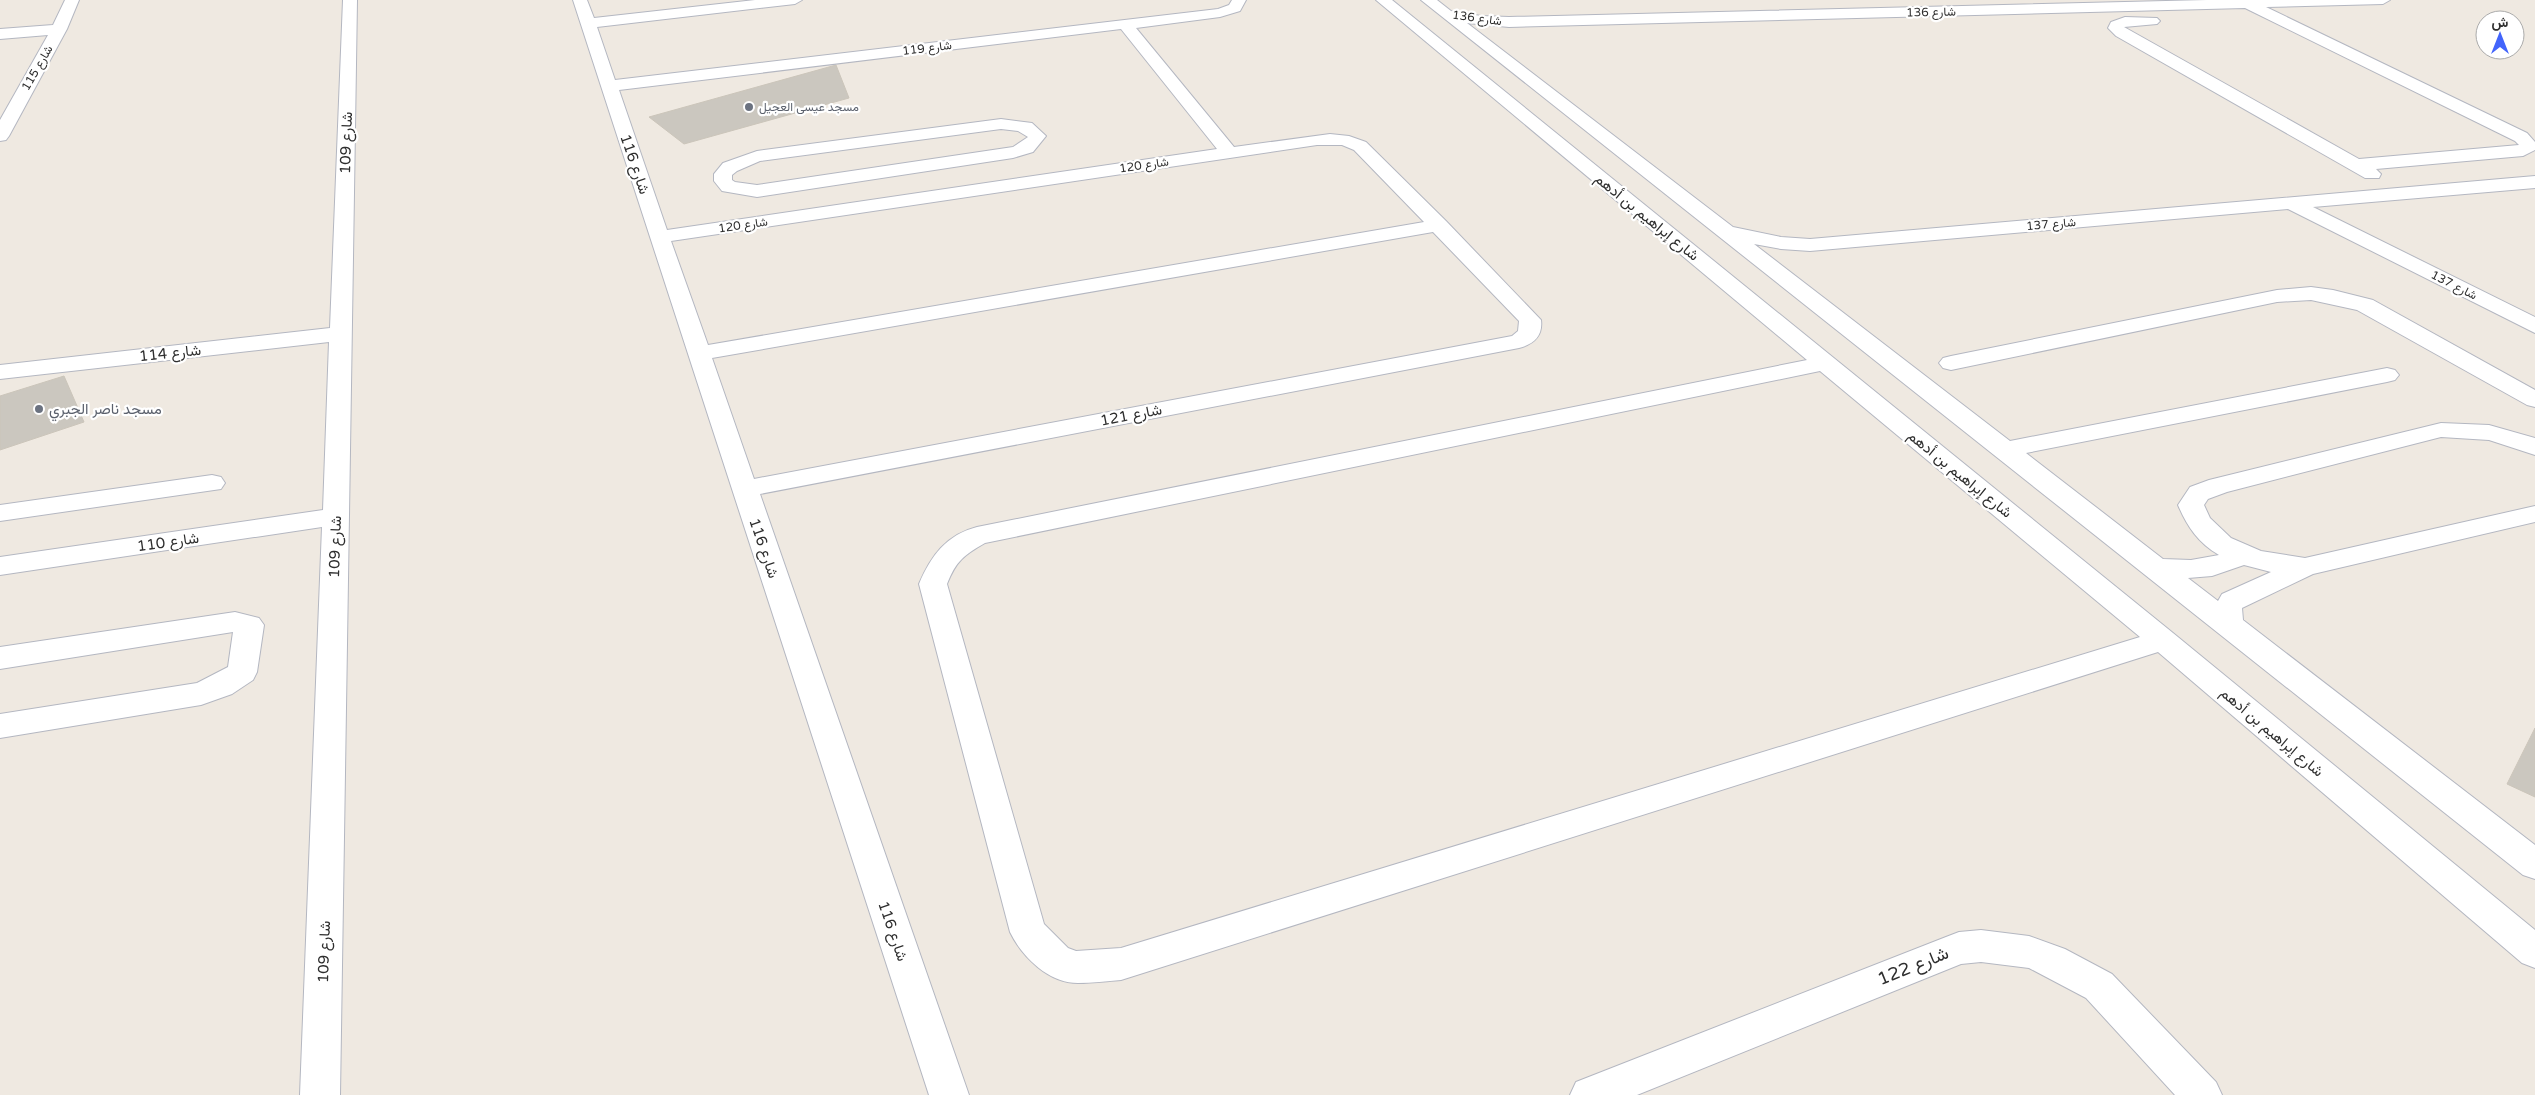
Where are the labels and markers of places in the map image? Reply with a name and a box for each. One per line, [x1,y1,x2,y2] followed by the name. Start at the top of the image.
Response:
[759,100,859,115] place label: مسجد عيسى العجيل
[743,101,755,113] marker: مسجد عيسى العجيل
[49,400,162,422] place label: مسجد ناصر الجبري
[33,403,45,415] marker: مسجد ناصر الجبري

